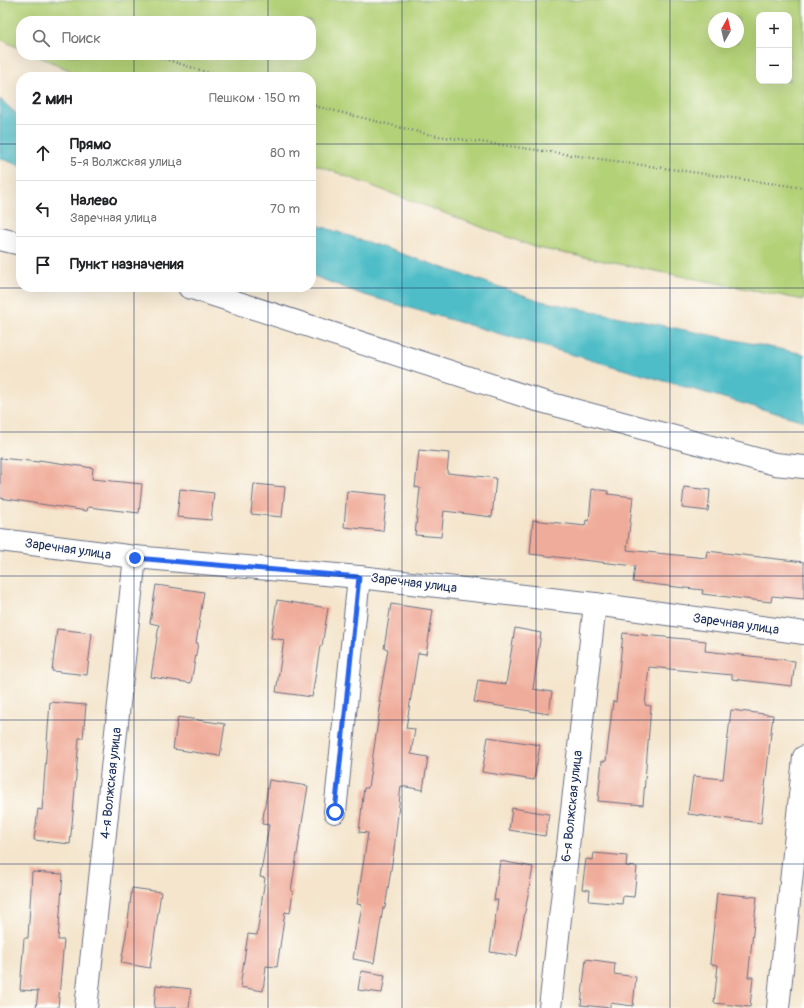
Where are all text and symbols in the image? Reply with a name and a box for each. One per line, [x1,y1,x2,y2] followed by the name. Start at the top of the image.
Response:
[708,12,744,48] north arrow
[756,12,792,84] map controls
[756,12,792,48] button: +
[16,16,316,60] search box
[30,27,52,49] icon: search
[62,29,101,48] text: Поиск
[756,48,792,84] button: −
[32,88,72,109] text: 2 мин
[209,90,300,106] text: Пешком · 150 m
[70,135,111,154] text: Прямо
[32,142,54,164] icon: ahead
[270,145,300,161] text: 80 m
[70,154,182,170] text: 5-я Волжская улица
[70,191,117,210] text: Налево
[32,198,54,220] icon: left
[270,201,300,217] text: 70 m
[70,210,157,226] text: Заречная улица
[32,254,54,276] icon: arrive
[70,255,184,274] text: Пункт назначения
[24,535,112,563] street label: Заречная улица
[126,549,144,567] route end
[370,570,458,596] street label: Заречная улица
[692,610,780,638] street label: Заречная улица
[97,726,125,840] street label: 4-я Волжская улица
[558,749,586,863] street label: 6-я Волжская улица
[326,803,344,821] route start

